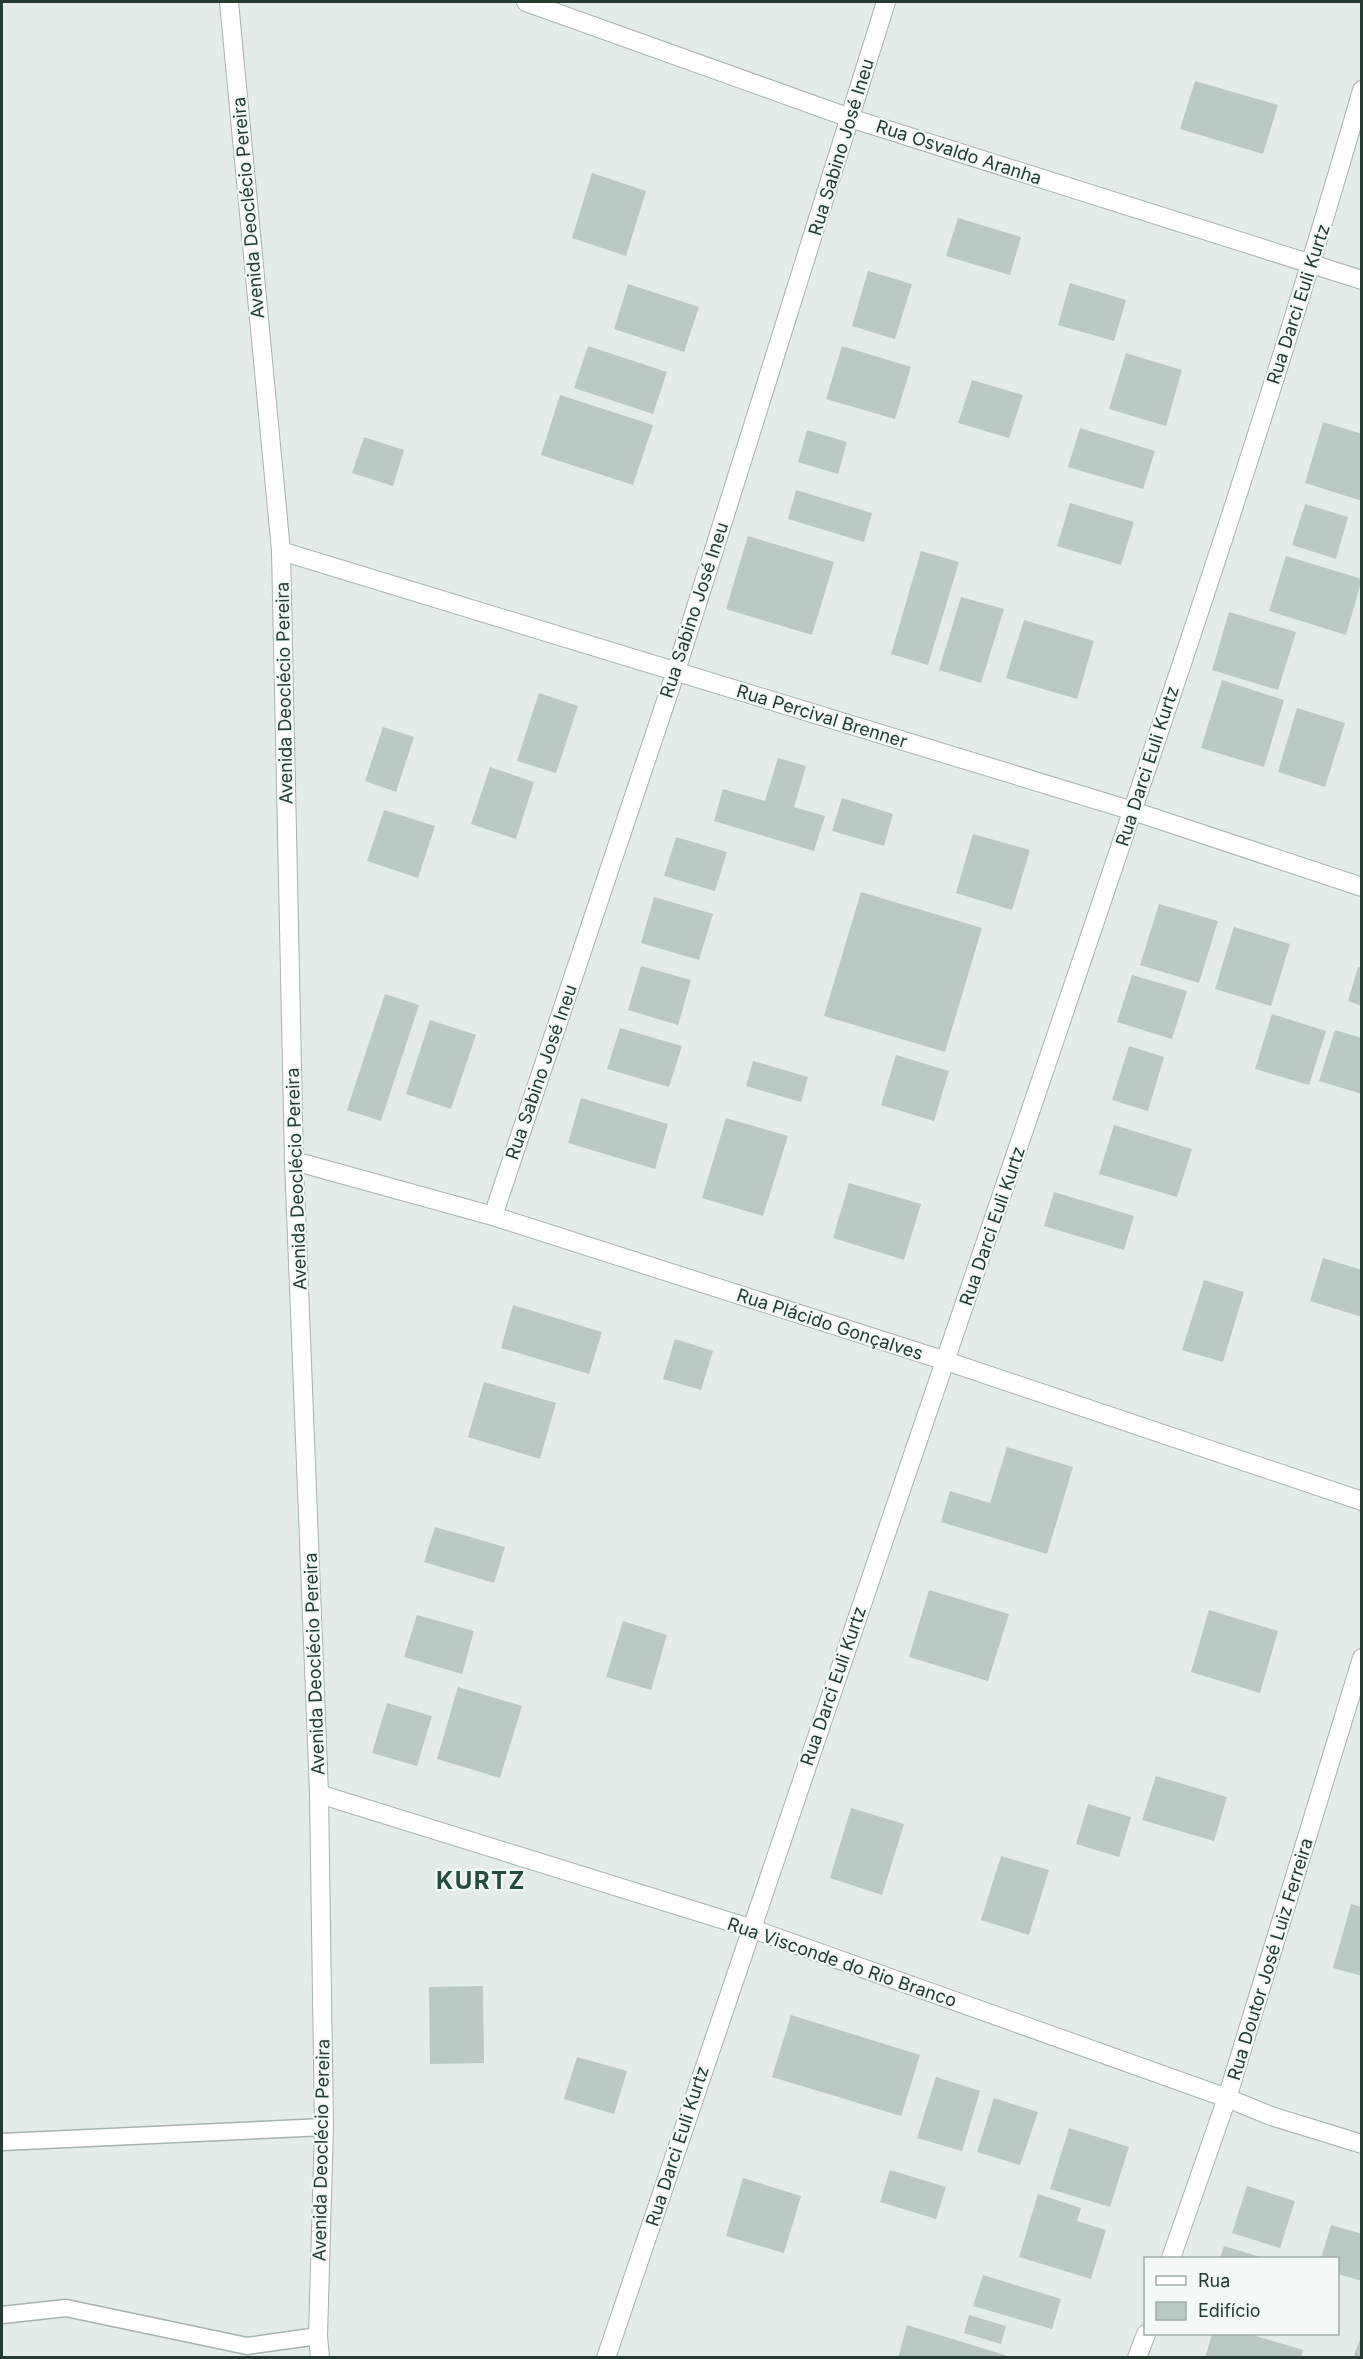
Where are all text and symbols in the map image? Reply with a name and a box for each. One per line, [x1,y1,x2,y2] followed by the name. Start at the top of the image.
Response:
[804,56,878,238] street label: Rua Sabino José Ineu
[228,96,268,320] street label: Avenida Deoclécio Pereira
[874,115,1044,189] street label: Rua Osvaldo Aranha
[1262,221,1334,387] street label: Rua Darci Euli Kurtz
[656,519,732,701] street label: Rua Sabino José Ineu
[272,581,296,805] street label: Avenida Deoclécio Pereira
[734,680,910,752] street label: Rua Percival Brenner
[1111,683,1183,849] street label: Rua Darci Euli Kurtz
[501,982,581,1162] street label: Rua Sabino José Ineu
[282,1067,310,1291] street label: Avenida Deoclécio Pereira
[955,1144,1029,1308] street label: Rua Darci Euli Kurtz
[734,1284,926,1364] street label: Rua Plácido Gonçalves
[300,1552,328,1776] street label: Avenida Deoclécio Pereira
[796,1604,870,1768] street label: Rua Darci Euli Kurtz
[1223,1835,1317,2083] street label: Rua Doutor José Luiz Ferreira
[436,1866,526,1895] district label: KURTZ
[725,1913,959,2011] street label: Rua Visconde do Rio Branco
[309,2038,333,2262] street label: Avenida Deoclécio Pereira
[641,2063,713,2229] street label: Rua Darci Euli Kurtz
[1144,2257,1339,2335] legend
[1198,2270,1230,2291] text: Rua
[1198,2300,1261,2321] text: Edifício

